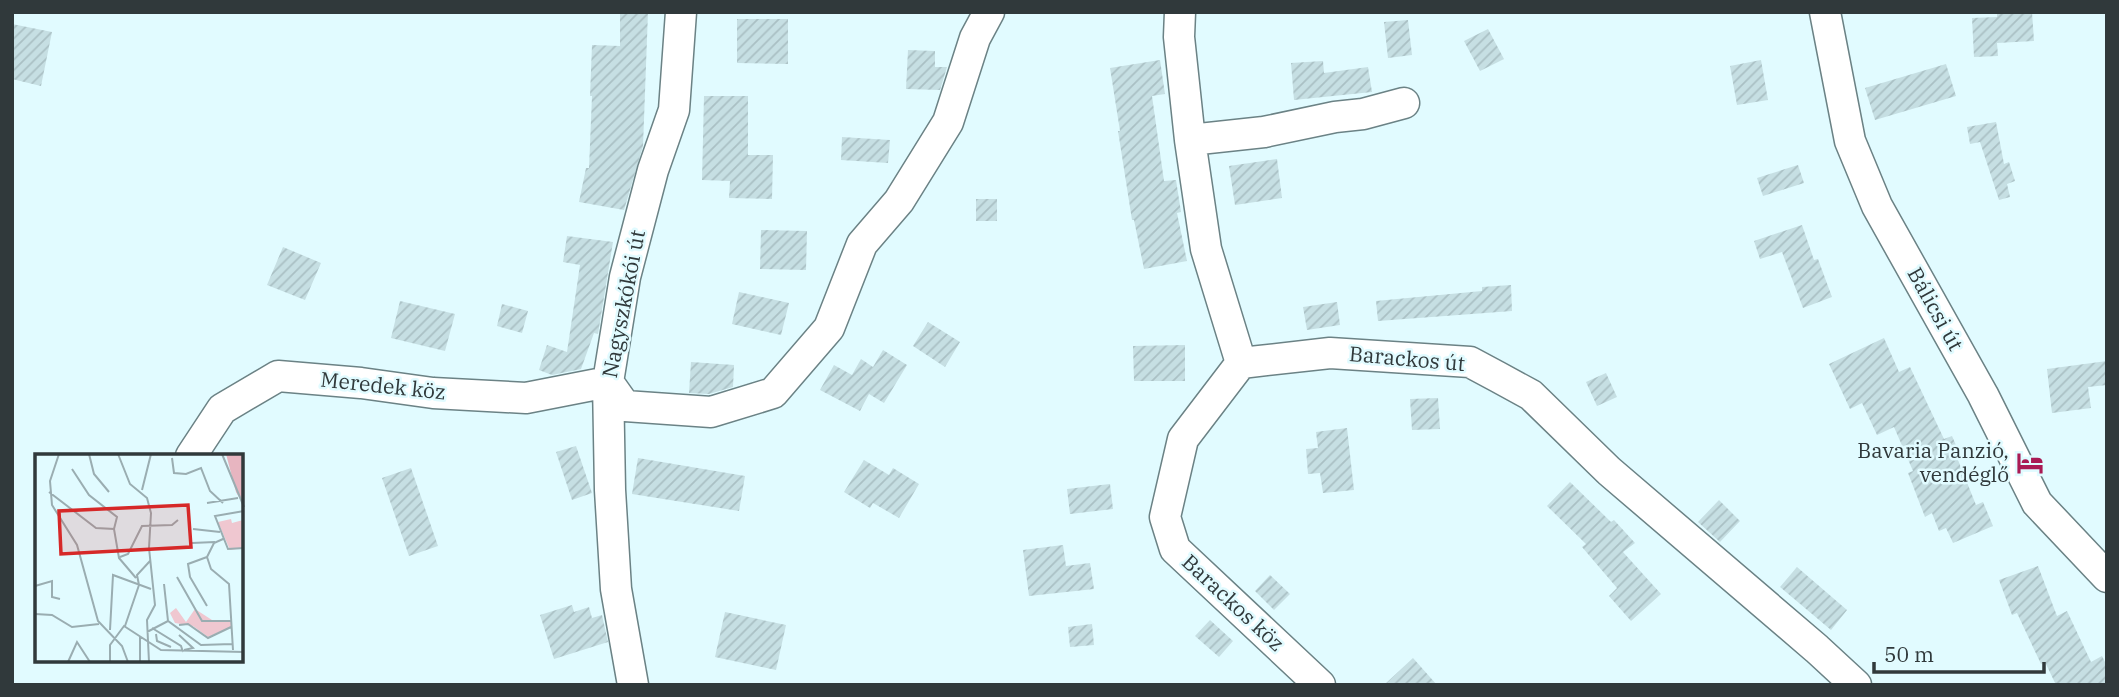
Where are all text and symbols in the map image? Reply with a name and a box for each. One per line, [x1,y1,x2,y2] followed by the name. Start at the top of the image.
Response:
[595,227,651,380] street label: Nagyszkókói út
[1901,262,1970,355] street label: Bálicsi út
[1348,339,1466,377] street label: Barackos út
[319,365,447,406] street label: Meredek köz
[1857,436,2009,488] place label: Bavaria Panzió, vendéglő
[2015,448,2045,478] hotel icon: Bavaria Panzió, vendéglő
[35,454,243,662] inset map
[1176,548,1291,657] street label: Barackos köz
[1874,630,2044,674] scale bar
[1884,640,1934,668] text: 50 m

